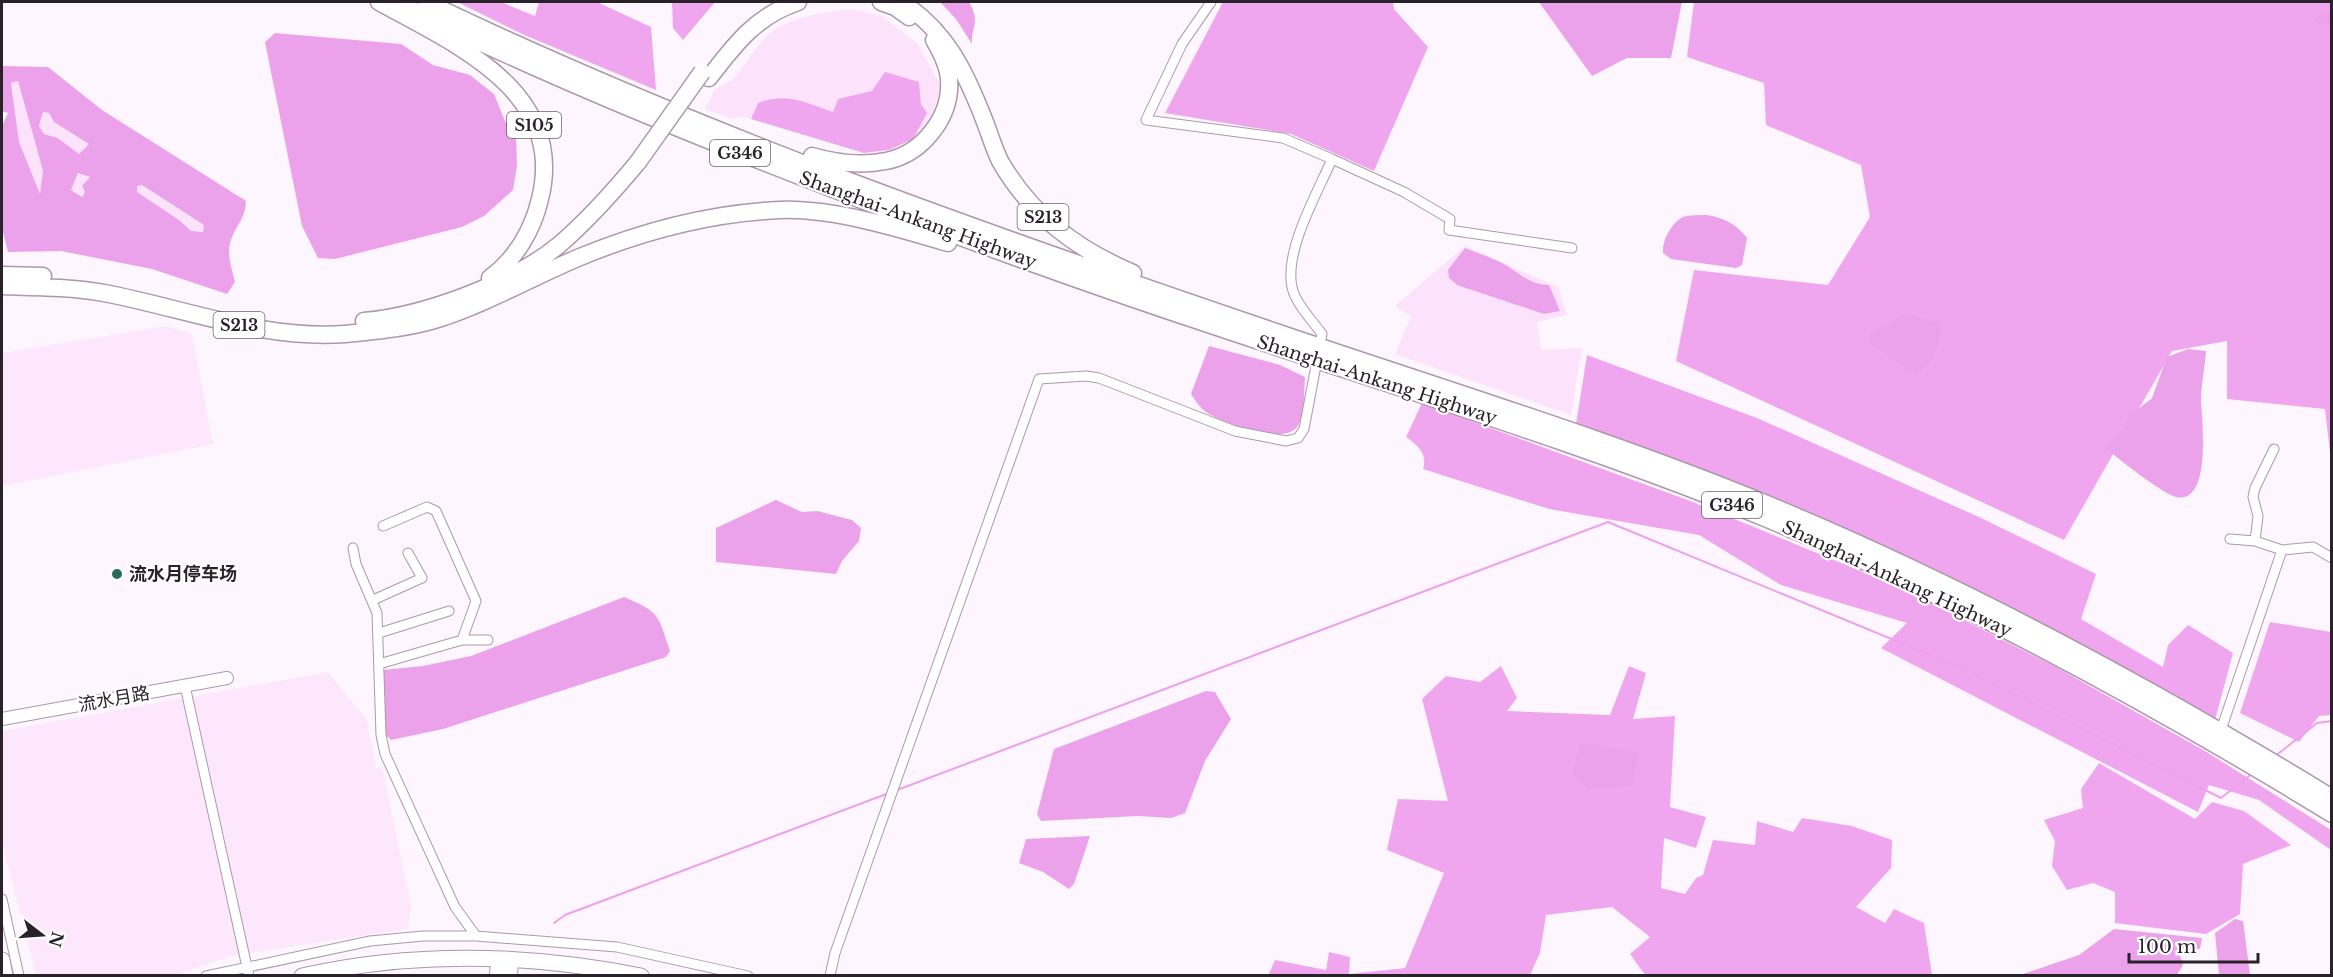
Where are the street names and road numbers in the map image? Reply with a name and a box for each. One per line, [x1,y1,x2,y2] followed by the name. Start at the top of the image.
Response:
[507,112,561,138] road number: S105
[710,140,770,166] road number: G346
[796,167,1040,273] street label: Shanghai-Ankang Highway
[1018,204,1068,230] road number: S213
[214,312,264,338] road number: S213
[1254,331,1500,429] street label: Shanghai-Ankang Highway
[1702,492,1762,518] road number: G346
[1779,516,2016,642] street label: Shanghai-Ankang Highway
[77,682,151,716] street label: 流水月路

